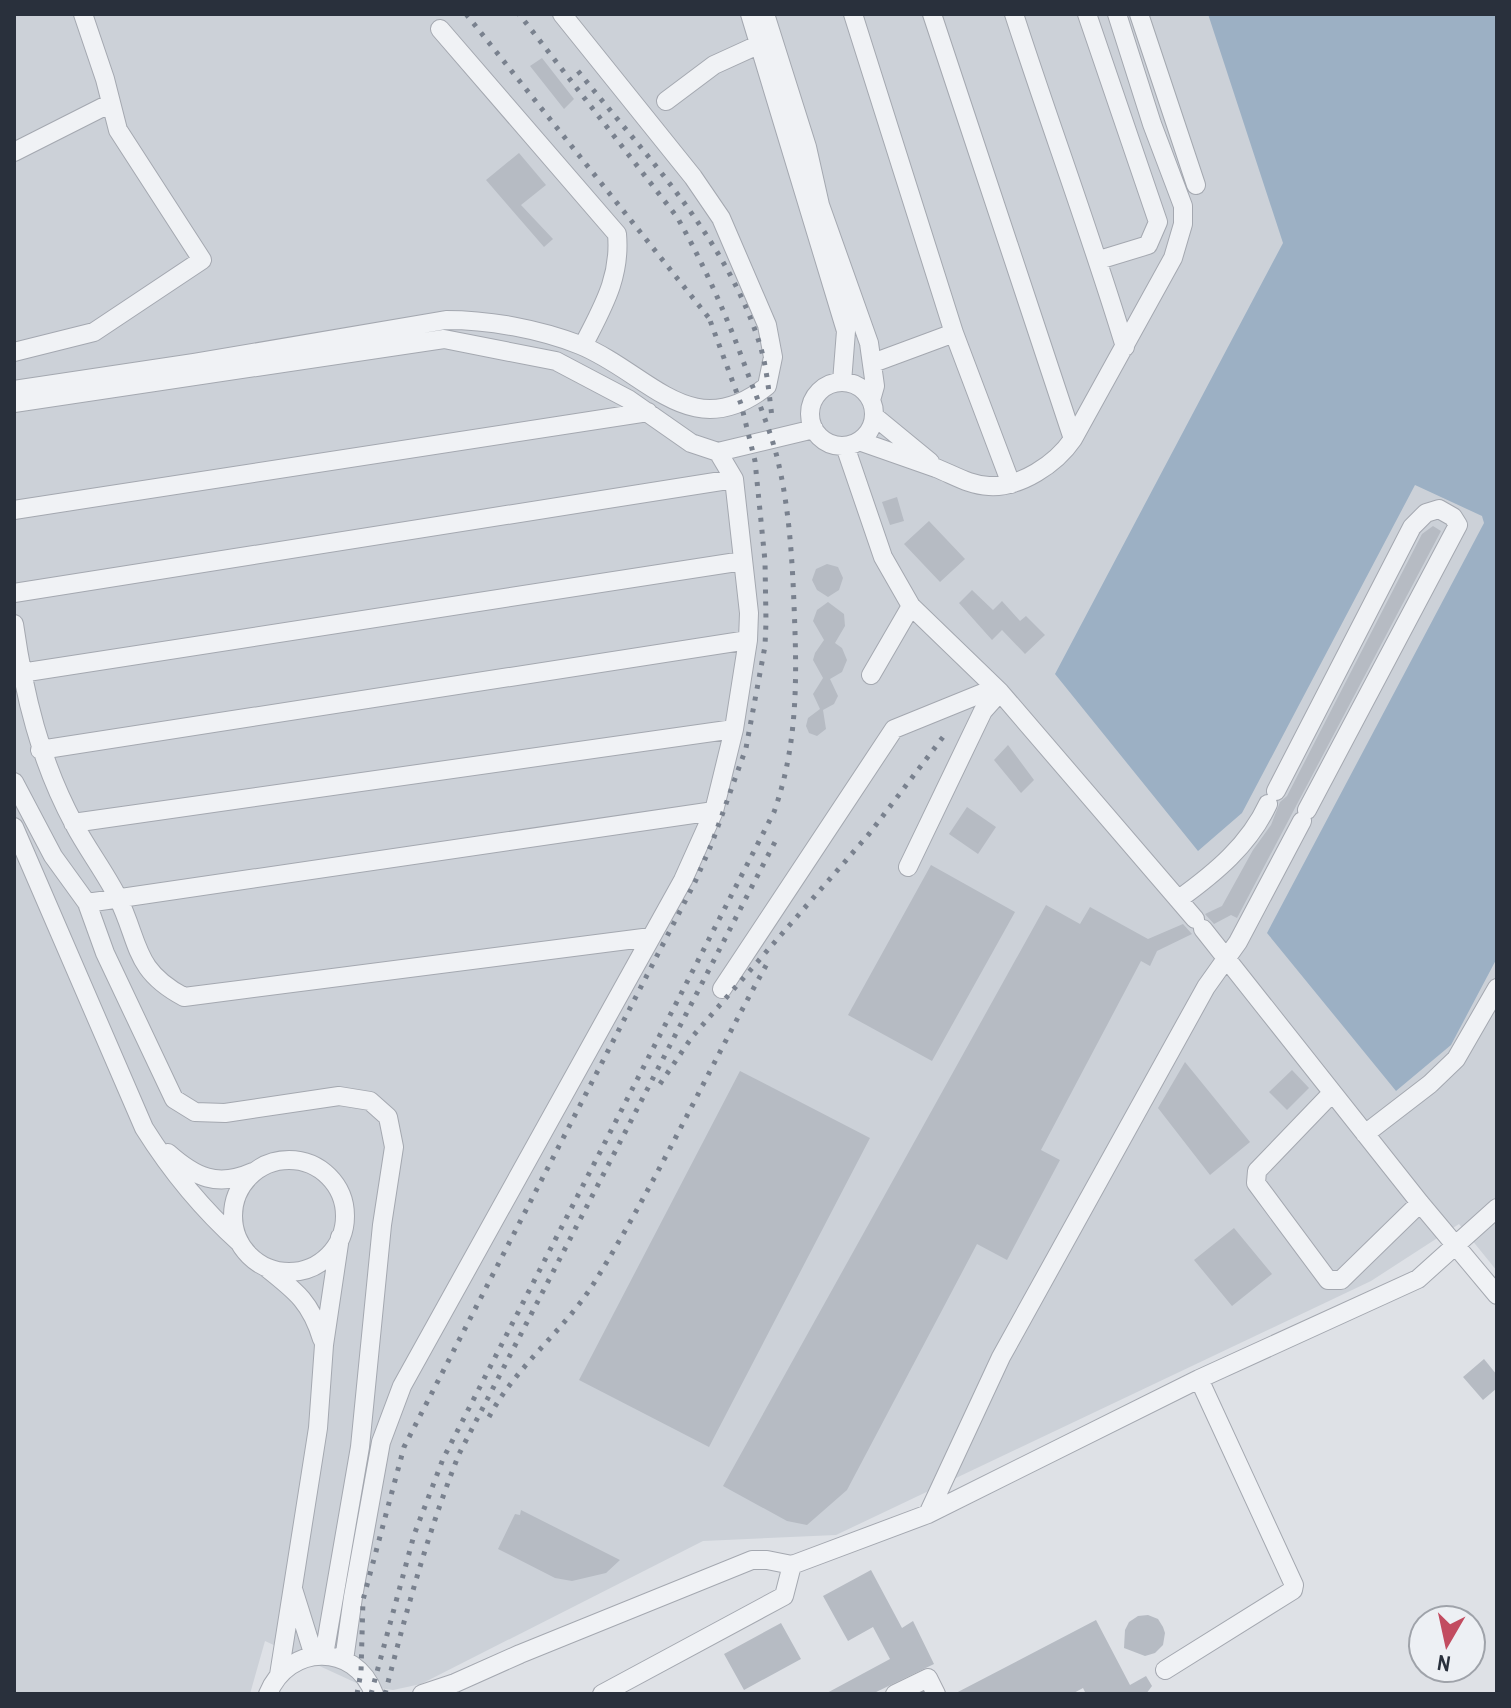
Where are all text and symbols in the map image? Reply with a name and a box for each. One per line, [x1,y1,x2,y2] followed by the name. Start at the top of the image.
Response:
[1407,1604,1487,1684] north arrow
[1435,1648,1453,1680] text: N

